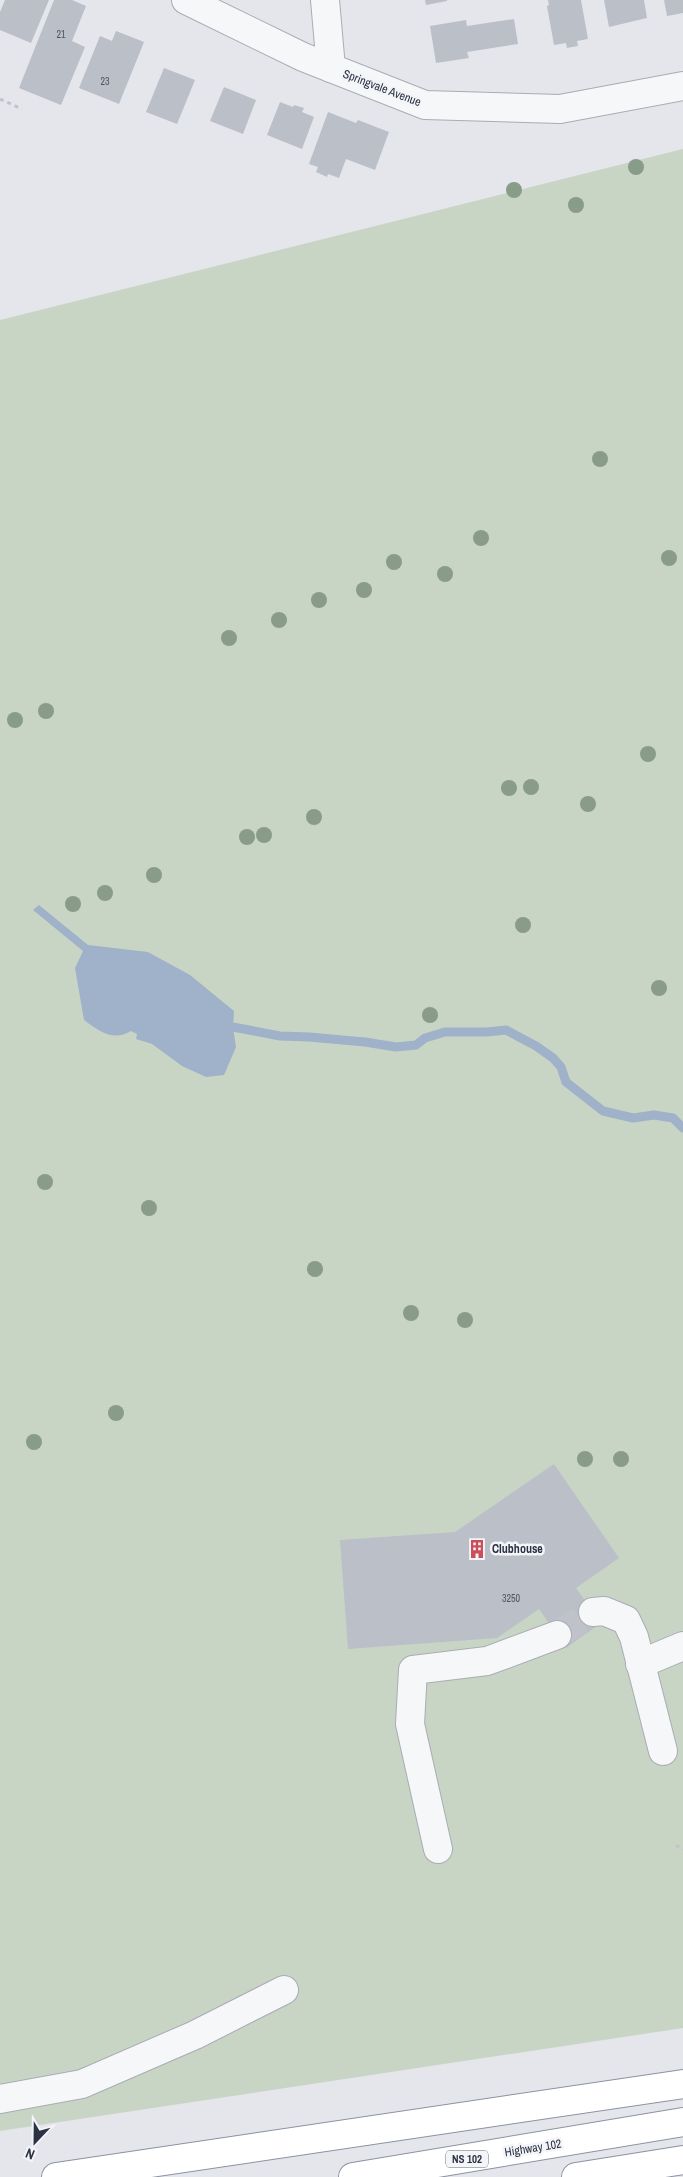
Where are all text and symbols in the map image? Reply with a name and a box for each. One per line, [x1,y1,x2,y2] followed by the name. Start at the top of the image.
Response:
[56,28,66,41] house number: 21
[341,66,423,110] street label: Springvale Avenue
[100,75,110,88] house number: 23
[466,1538,488,1560] building icon: Clubhouse
[492,1541,543,1557] place label: Clubhouse
[502,1592,521,1605] house number: 3250
[10,2117,60,2167] north arrow
[503,2136,563,2160] street label: Highway 102
[23,2144,37,2164] text: N
[446,2150,488,2168] road number: NS 102

